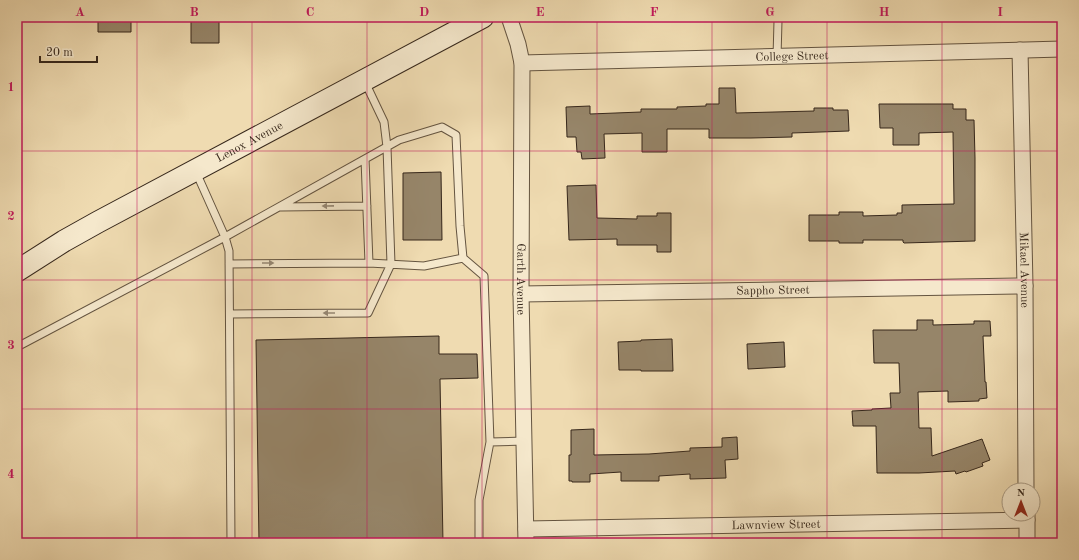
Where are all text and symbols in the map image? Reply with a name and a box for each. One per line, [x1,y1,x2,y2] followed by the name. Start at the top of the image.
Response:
[75,6,85,19] text: A
[189,6,199,19] text: B
[306,6,314,19] text: C
[419,6,429,19] text: D
[536,6,545,19] text: E
[650,6,659,19] text: F
[765,6,775,19] text: G
[879,6,890,19] text: H
[997,6,1003,19] text: I
[40,38,97,64] scale bar
[46,47,73,59] text: 20 m
[755,50,829,64] street label: College Street
[7,81,15,94] text: 1
[214,120,285,165] street label: Lenox Avenue
[322,203,334,210] one-way arrow
[7,210,15,223] text: 2
[1017,232,1030,308] street label: Mikael Avenue
[514,243,526,316] street label: Garth Avenue
[262,260,275,266] one-way arrow
[736,284,810,298] street label: Sappho Street
[322,310,335,316] one-way arrow
[7,339,15,352] text: 3
[7,468,15,481] text: 4
[1001,482,1041,522] north arrow
[1017,488,1026,499] text: N
[731,519,821,532] street label: Lawnview Street

